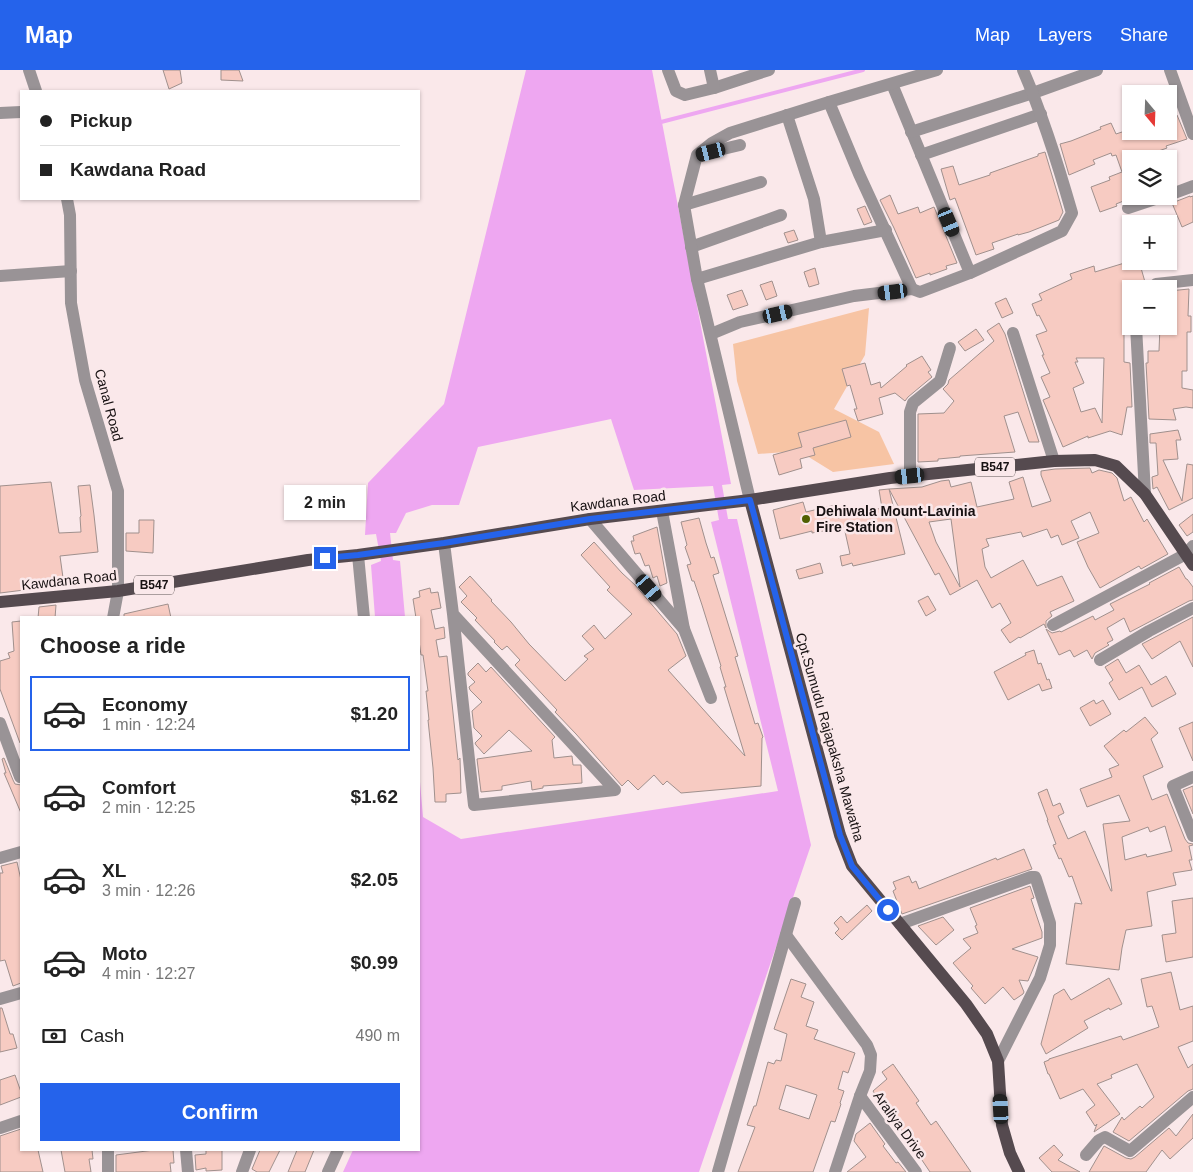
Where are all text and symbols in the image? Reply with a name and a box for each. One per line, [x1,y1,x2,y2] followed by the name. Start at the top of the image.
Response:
[25,21,73,48] text: Map
[975,25,1010,45] text: Map
[1038,25,1092,45] text: Layers
[1120,25,1168,45] text: Share
[1122,85,1178,140] north arrow
[1122,85,1177,335] map controls
[70,110,132,131] text: Pickup
[694,141,727,163] car
[1122,150,1177,205] button: layers
[70,159,206,180] text: Kawdana Road
[936,205,961,239] car
[1122,215,1177,270] button: +
[1122,280,1177,335] button: −
[877,283,908,301] car
[761,303,794,325] car
[92,367,126,443] street label: Canal Road
[975,458,1015,477] road number: B547
[894,467,925,485] car
[284,486,366,520] callout: 2 min
[570,487,666,515] street label: Kawdana Road
[304,494,346,511] text: 2 min
[816,503,976,535] place label: Dehiwala Mount-Lavinia Fire Station
[800,513,812,525] marker: Dehiwala Mount-Lavinia Fire Station
[314,547,336,569] route end
[21,567,117,593] street label: Kawdana Road
[633,572,664,604] car
[134,576,174,594] road number: B547
[792,631,868,843] street label: Cpt.Sumudu Rajapaksha Mawatha
[40,633,185,658] text: Choose a ride
[42,691,87,736] icon: car
[102,694,188,715] text: Economy
[350,703,398,724] text: $1.20
[102,716,195,733] text: 1 min · 12:24
[42,774,87,819] icon: car
[102,777,176,798] text: Comfort
[350,786,398,807] text: $1.62
[102,799,195,816] text: 2 min · 12:25
[42,857,87,902] icon: car
[102,860,126,881] text: XL
[350,869,398,890] text: $2.05
[102,882,195,899] text: 3 min · 12:26
[877,899,899,921] route start
[42,940,87,985] icon: car
[102,943,147,964] text: Moto
[350,952,398,973] text: $0.99
[102,965,195,982] text: 4 min · 12:27
[40,1022,68,1050] icon: cash
[80,1025,124,1046] text: Cash
[356,1027,400,1044] text: 490 m
[40,1083,400,1141] button: Confirm
[870,1088,930,1162] street label: Araliya Drive
[992,1094,1009,1124] car

